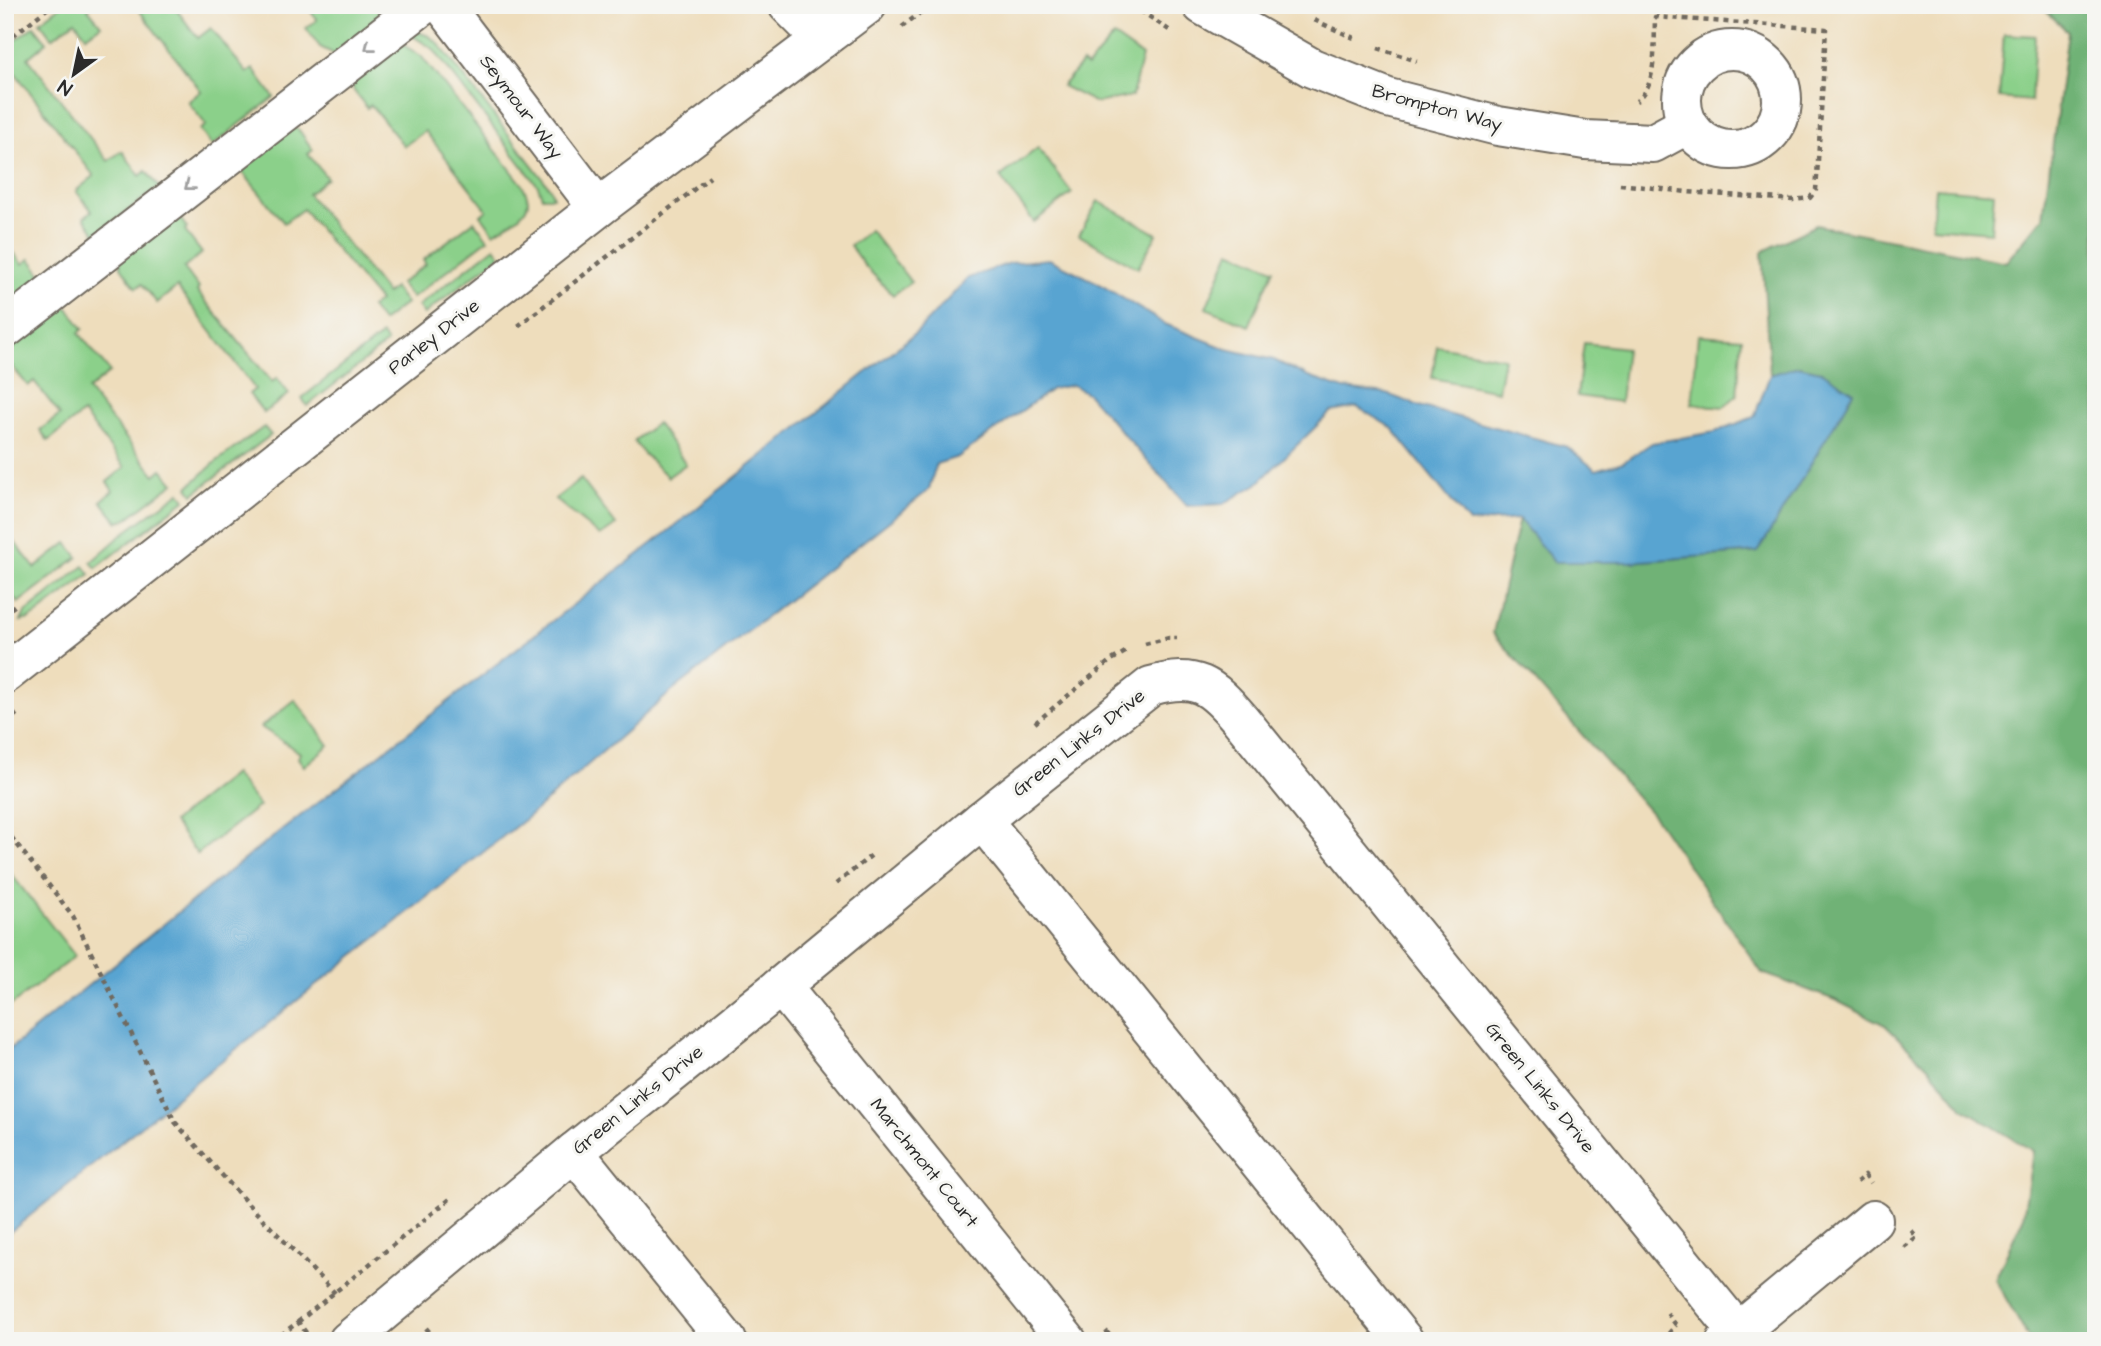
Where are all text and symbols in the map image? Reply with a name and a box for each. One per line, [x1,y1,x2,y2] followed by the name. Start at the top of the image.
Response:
[38,38,108,108] north arrow
[365,39,377,52] one-way arrow
[472,49,569,166] street label: Seymour Way
[53,72,78,102] text: N
[1369,78,1506,139] street label: Brompton Way
[185,178,197,191] one-way arrow
[383,293,486,382] street label: Parley Drive
[1007,683,1151,803] street label: Green Links Drive
[1479,1017,1601,1159] street label: Green Links Drive
[567,1039,709,1161] street label: Green Links Drive
[863,1093,985,1234] street label: Marchmont Court

